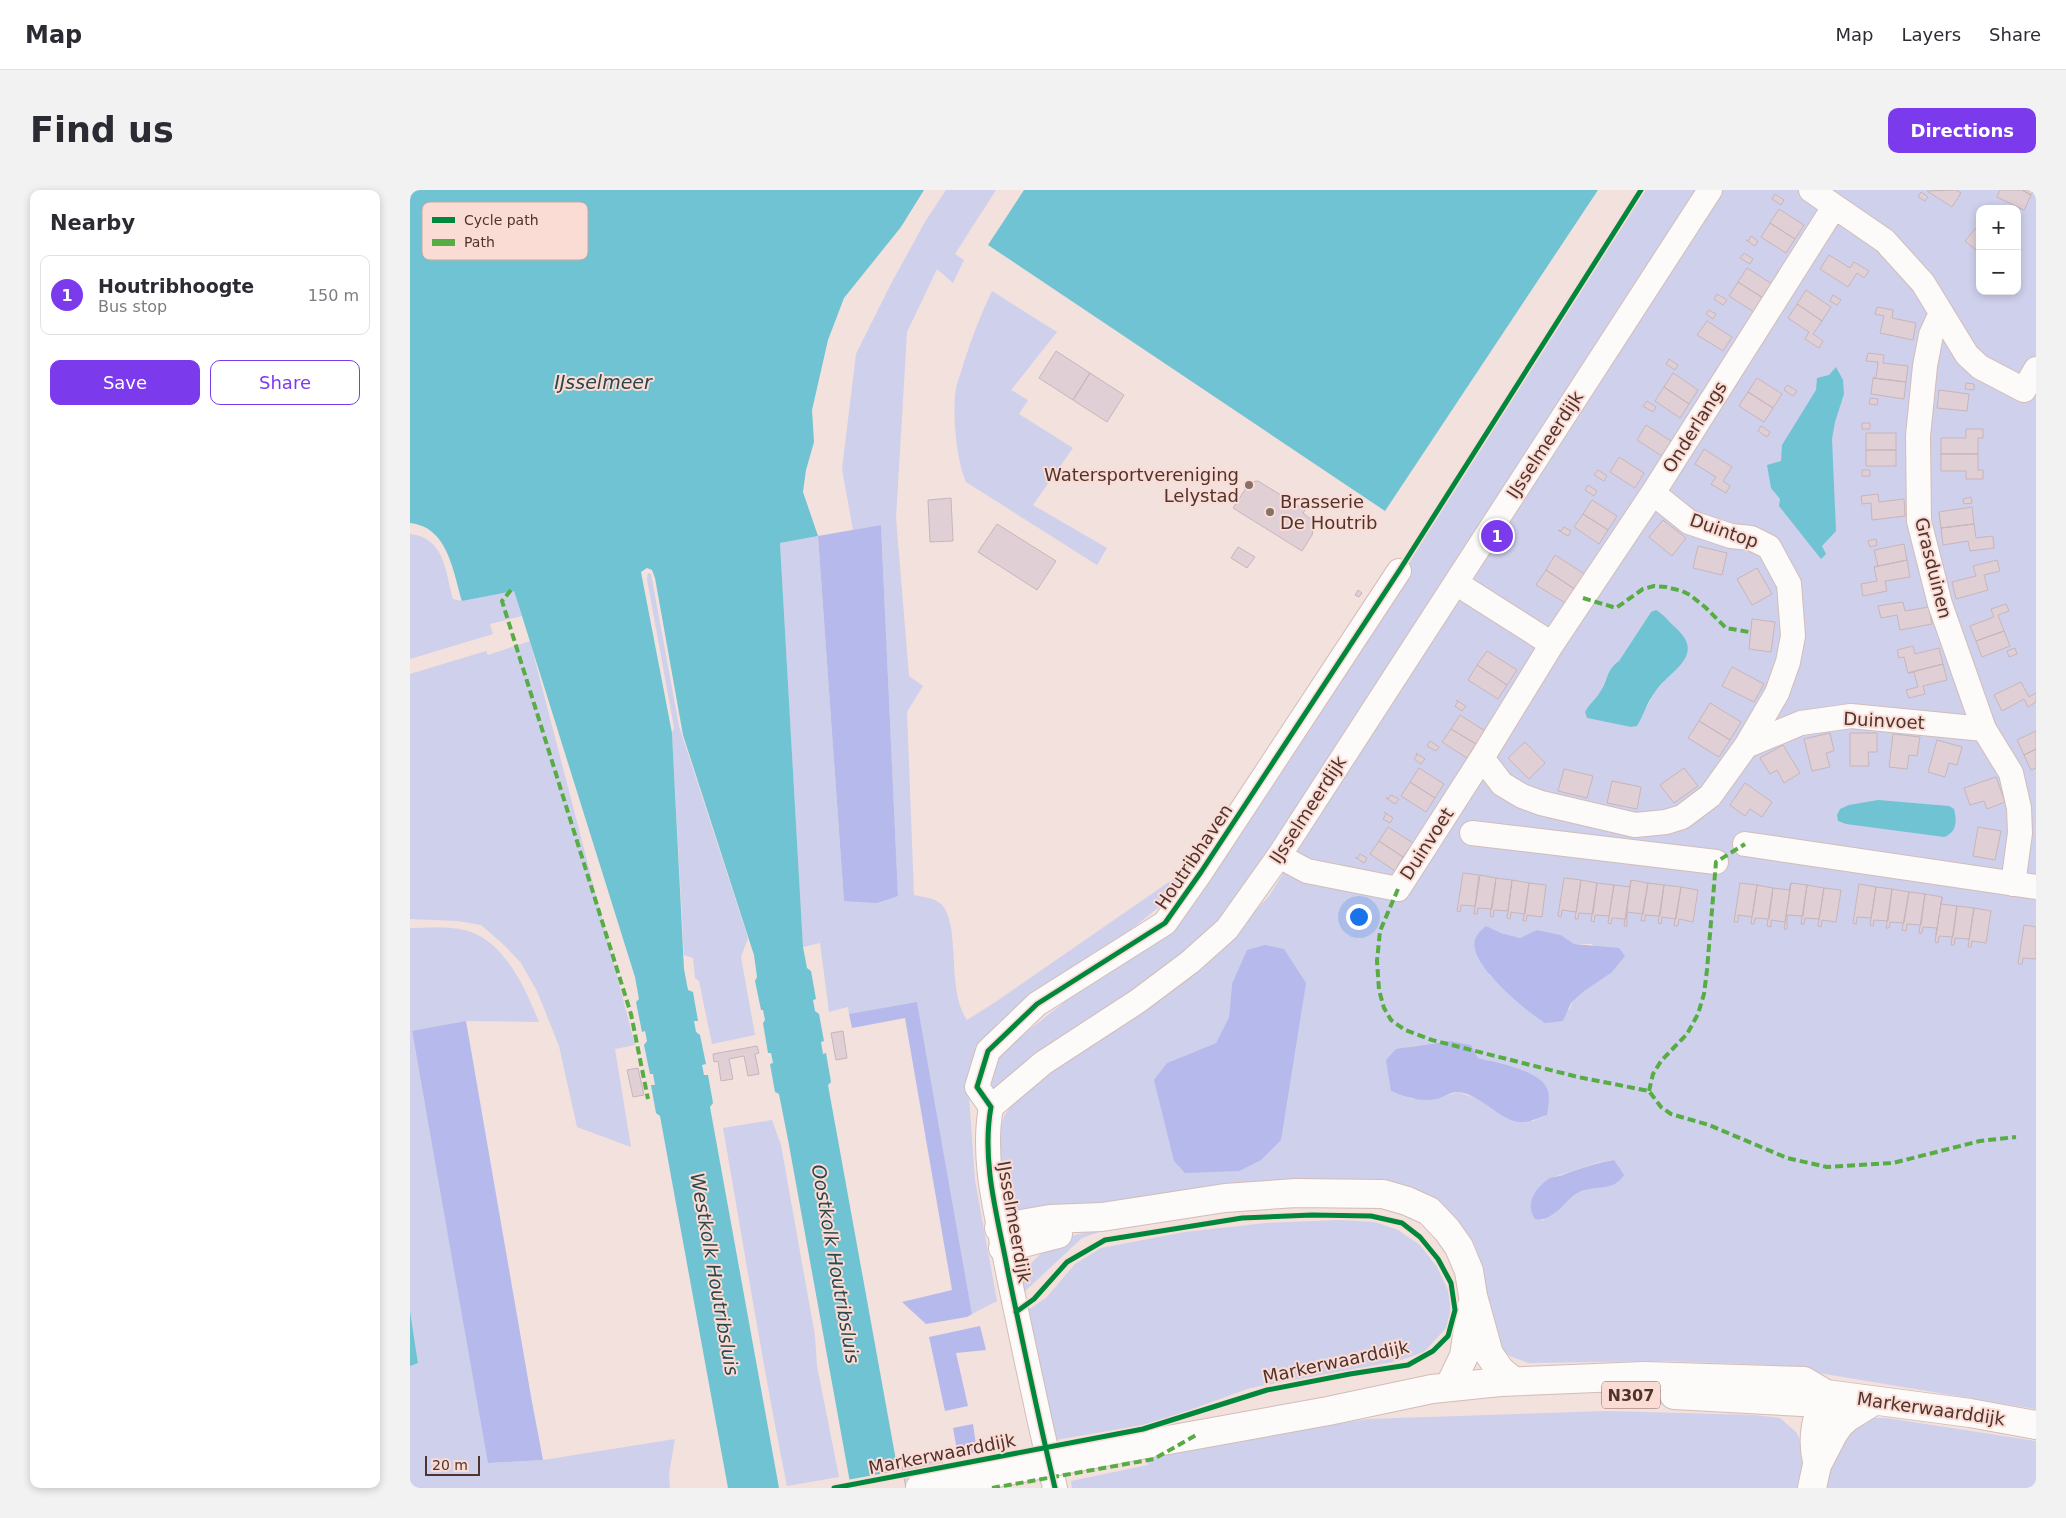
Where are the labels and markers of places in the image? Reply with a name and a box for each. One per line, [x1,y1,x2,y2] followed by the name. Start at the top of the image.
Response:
[1044,464,1239,506] place label: Watersportvereniging Lelystad
[1243,479,1255,491] marker: Watersportvereniging Lelystad
[1280,491,1378,533] place label: Brasserie De Houtrib
[1264,506,1276,518] marker: Brasserie De Houtrib
[1481,517,1513,555] pin: 1

